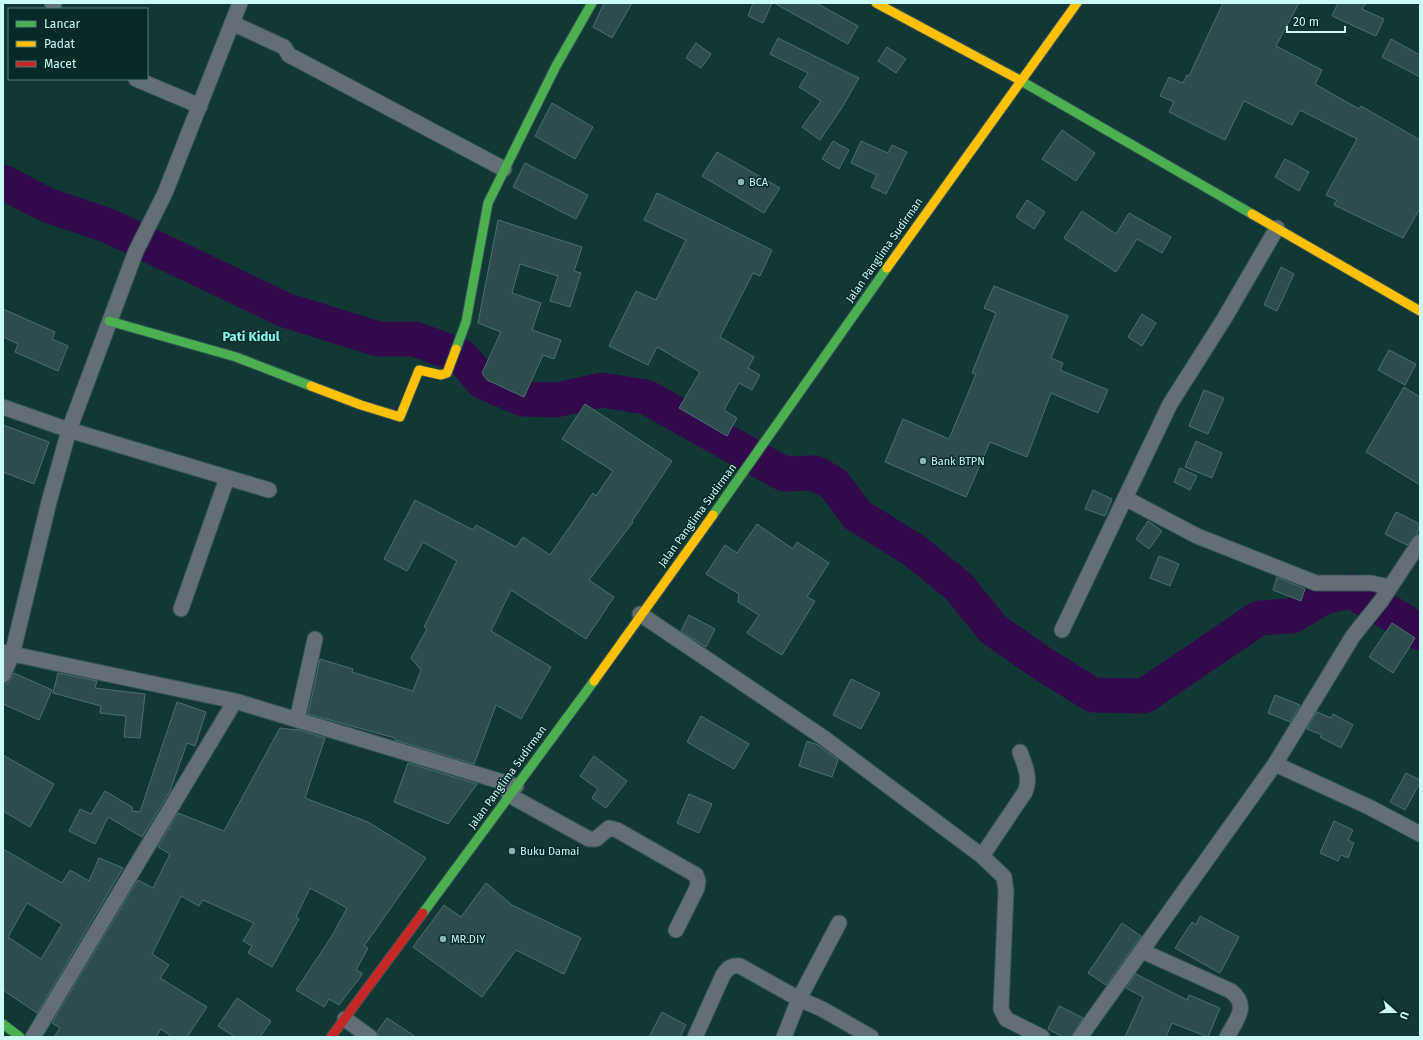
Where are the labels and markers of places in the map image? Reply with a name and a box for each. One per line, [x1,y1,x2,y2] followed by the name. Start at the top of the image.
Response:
[749,176,769,189] place label: BCA
[736,177,746,187] marker: BCA
[931,455,985,468] place label: Bank BTPN
[918,456,928,466] marker: Bank BTPN
[520,845,579,858] place label: Buku Damai
[507,846,517,856] marker: Buku Damai
[451,933,485,946] place label: MR.DIY
[438,934,448,944] marker: MR.DIY

